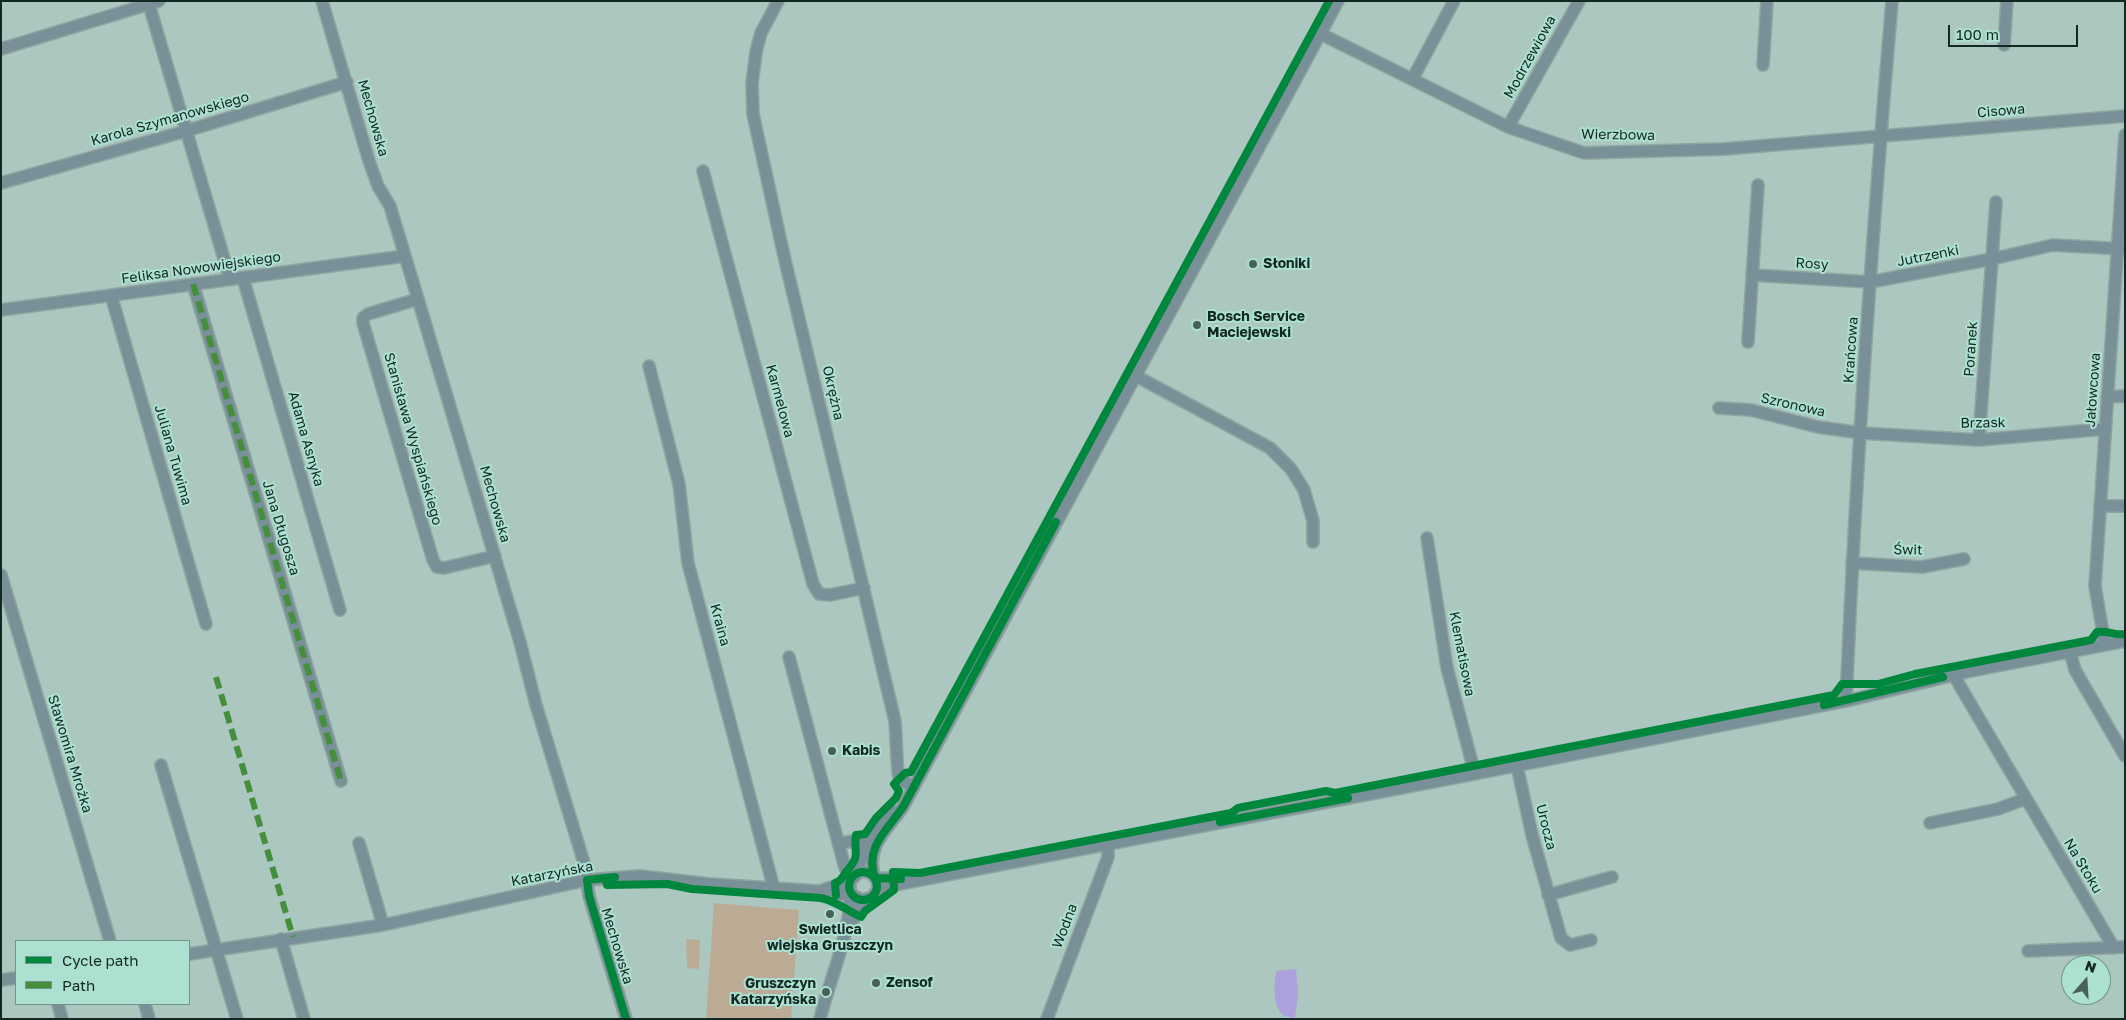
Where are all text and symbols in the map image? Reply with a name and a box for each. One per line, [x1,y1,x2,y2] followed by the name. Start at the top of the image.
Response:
[1500,13,1560,101] street label: Modrzewiowa
[1951,15,2081,47] scale bar
[1956,25,1999,43] text: 100 m
[354,78,392,158] street label: Mechowska
[89,88,251,150] street label: Karola Szymanowskiego
[1976,101,2026,121] street label: Cisowa
[1581,126,1655,144] street label: Wierzbowa
[1895,242,1961,270] street label: Jutrzenki
[120,248,282,288] street label: Feliksa Nowowiejskiego
[1795,255,1829,273] street label: Rosy
[1263,256,1310,272] place label: Słoniki
[1247,258,1259,270] marker: Słoniki
[1207,309,1305,342] place label: Bosch Service Maciejewski
[1840,316,1862,384] street label: Krańcowa
[1191,319,1203,331] marker: Bosch Service Maciejewski
[1961,321,1981,377] street label: Poranek
[380,351,446,527] street label: Stanisława Wyspiańskiego
[2082,352,2104,428] street label: Jałowcowa
[762,363,798,439] street label: Karmelowa
[819,364,847,422] street label: Okrężna
[1759,389,1827,421] street label: Szronowa
[284,390,328,488] street label: Adama Asnyka
[151,403,195,507] street label: Juliana Tuwima
[1960,414,2006,432] street label: Brzask
[476,464,514,544] street label: Mechowska
[259,479,303,577] street label: Jana Długosza
[1893,541,1923,559] street label: Świt
[706,602,734,648] street label: Kraina
[1446,610,1478,698] street label: Klematisowa
[44,693,96,815] street label: Sławomira Mrożka
[842,743,880,759] place label: Kabis
[826,745,838,757] marker: Kabis
[1532,802,1560,852] street label: Urocza
[2060,835,2106,897] street label: Na Stoku
[510,858,594,890] street label: Katarzyńska
[1049,901,1081,951] street label: Wodna
[597,906,637,986] street label: Mechowska
[824,908,836,920] marker: Swietlica wiejska Gruszczyn
[767,922,893,954] place label: Swietlica wiejska Gruszczyn
[15,940,190,1005] legend
[62,951,138,969] text: Cycle path
[2061,955,2111,1005] north arrow
[2083,957,2099,976] text: N
[886,975,933,991] place label: Zensof
[62,976,95,994] text: Path
[731,976,816,1009] place label: Gruszczyn Katarzyńska
[870,977,882,989] marker: Zensof
[820,986,832,998] marker: Gruszczyn Katarzyńska

